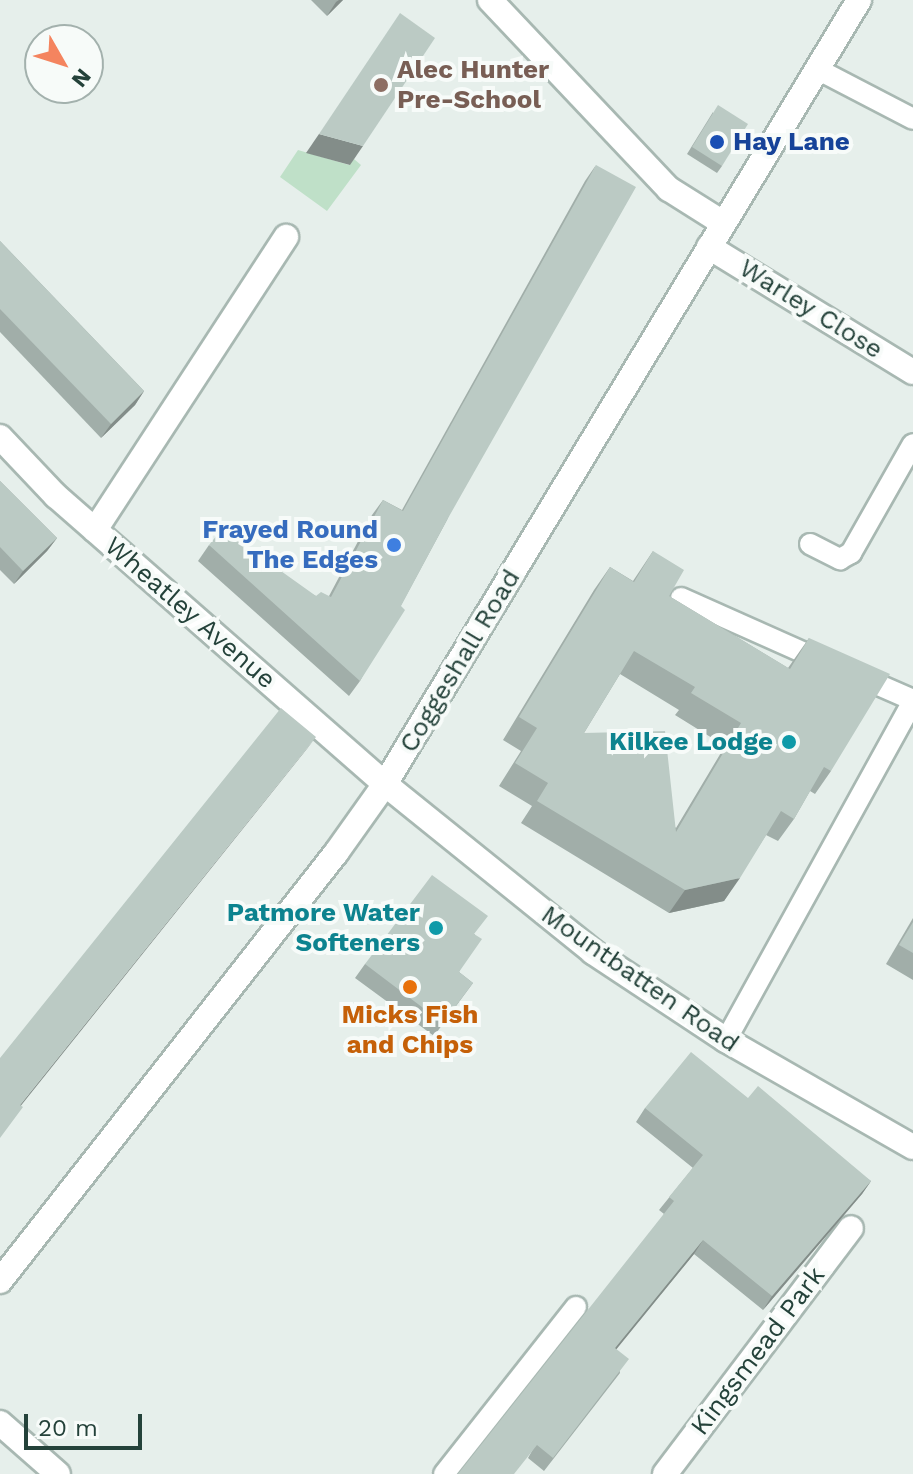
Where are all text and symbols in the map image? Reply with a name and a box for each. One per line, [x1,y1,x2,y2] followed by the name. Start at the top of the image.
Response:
[24,24,104,104] north arrow
[397,54,549,116] place label: Alec Hunter Pre-School
[67,64,96,92] text: N
[372,76,390,94] marker: Alec Hunter Pre-School
[733,126,850,158] place label: Hay Lane
[708,133,726,151] marker: Hay Lane
[733,252,889,366] street label: Warley Close
[202,514,378,576] place label: Frayed Round The Edges
[98,530,282,696] street label: Wheatley Avenue
[385,536,403,554] marker: Frayed Round The Edges
[393,563,527,759] street label: Coggeshall Road
[609,726,773,758] place label: Kilkee Lodge
[780,733,798,751] marker: Kilkee Lodge
[226,897,420,958] place label: Patmore Water Softeners
[535,899,745,1059] street label: Mountbatten Road
[427,919,445,937] marker: Patmore Water Softeners
[401,978,419,996] marker: Micks Fish and Chips
[342,999,478,1060] place label: Micks Fish and Chips
[684,1260,832,1442] street label: Kingsmead Park
[28,1398,146,1448] scale bar
[38,1414,98,1442] text: 20 m

